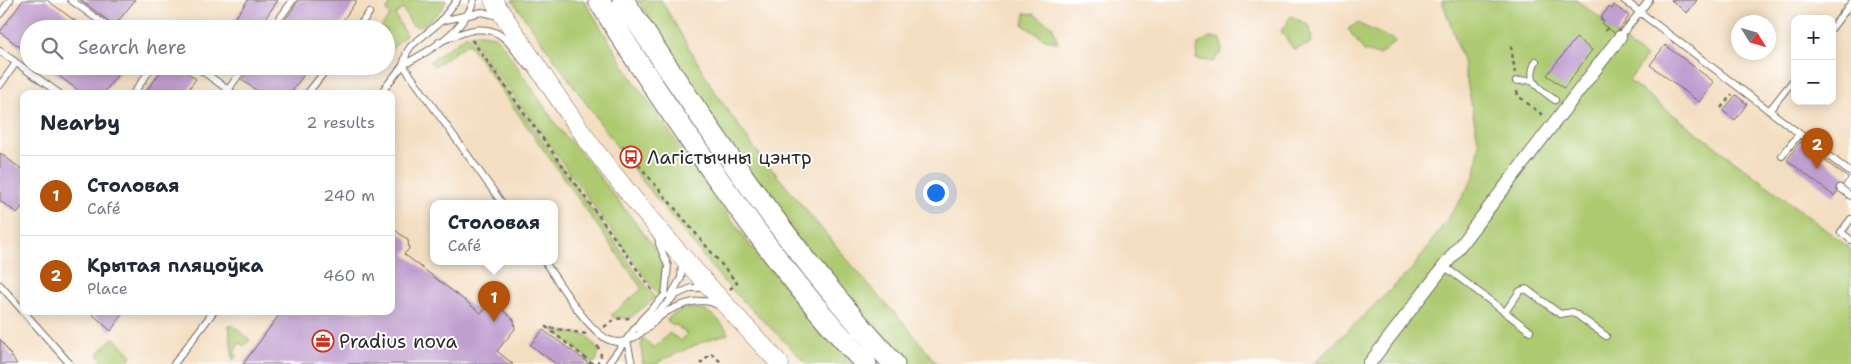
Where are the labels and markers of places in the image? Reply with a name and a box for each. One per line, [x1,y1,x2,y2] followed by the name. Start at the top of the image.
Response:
[1801,128,1833,169] pin: 2
[619,145,643,169] bus stop icon: Лагістычны цэнтр
[647,145,812,170] place label: Лагістычны цэнтр
[478,281,510,322] pin: 1
[311,329,335,353] office icon: Pradius nova
[339,329,457,354] place label: Pradius nova

